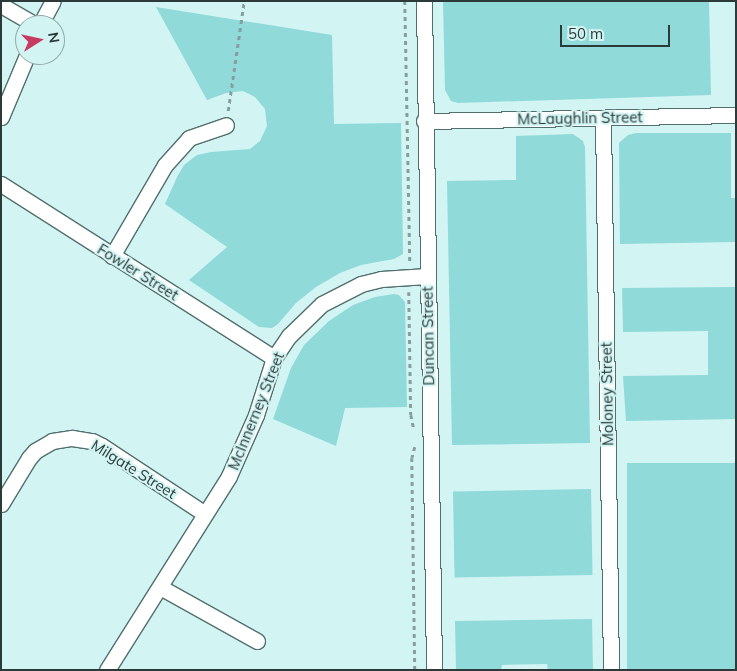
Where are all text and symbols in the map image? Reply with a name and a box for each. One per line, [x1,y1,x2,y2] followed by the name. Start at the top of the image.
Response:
[15,15,65,65] north arrow
[562,15,672,47] scale bar
[568,24,603,43] text: 50 m
[44,31,64,44] text: N
[517,108,643,128] street label: McLaughlin Street
[94,240,182,304] street label: Fowler Street
[418,286,438,386] street label: Duncan Street
[597,342,617,446] street label: Moloney Street
[224,349,288,473] street label: McInnerney Street
[88,436,180,502] street label: Milgate Street

